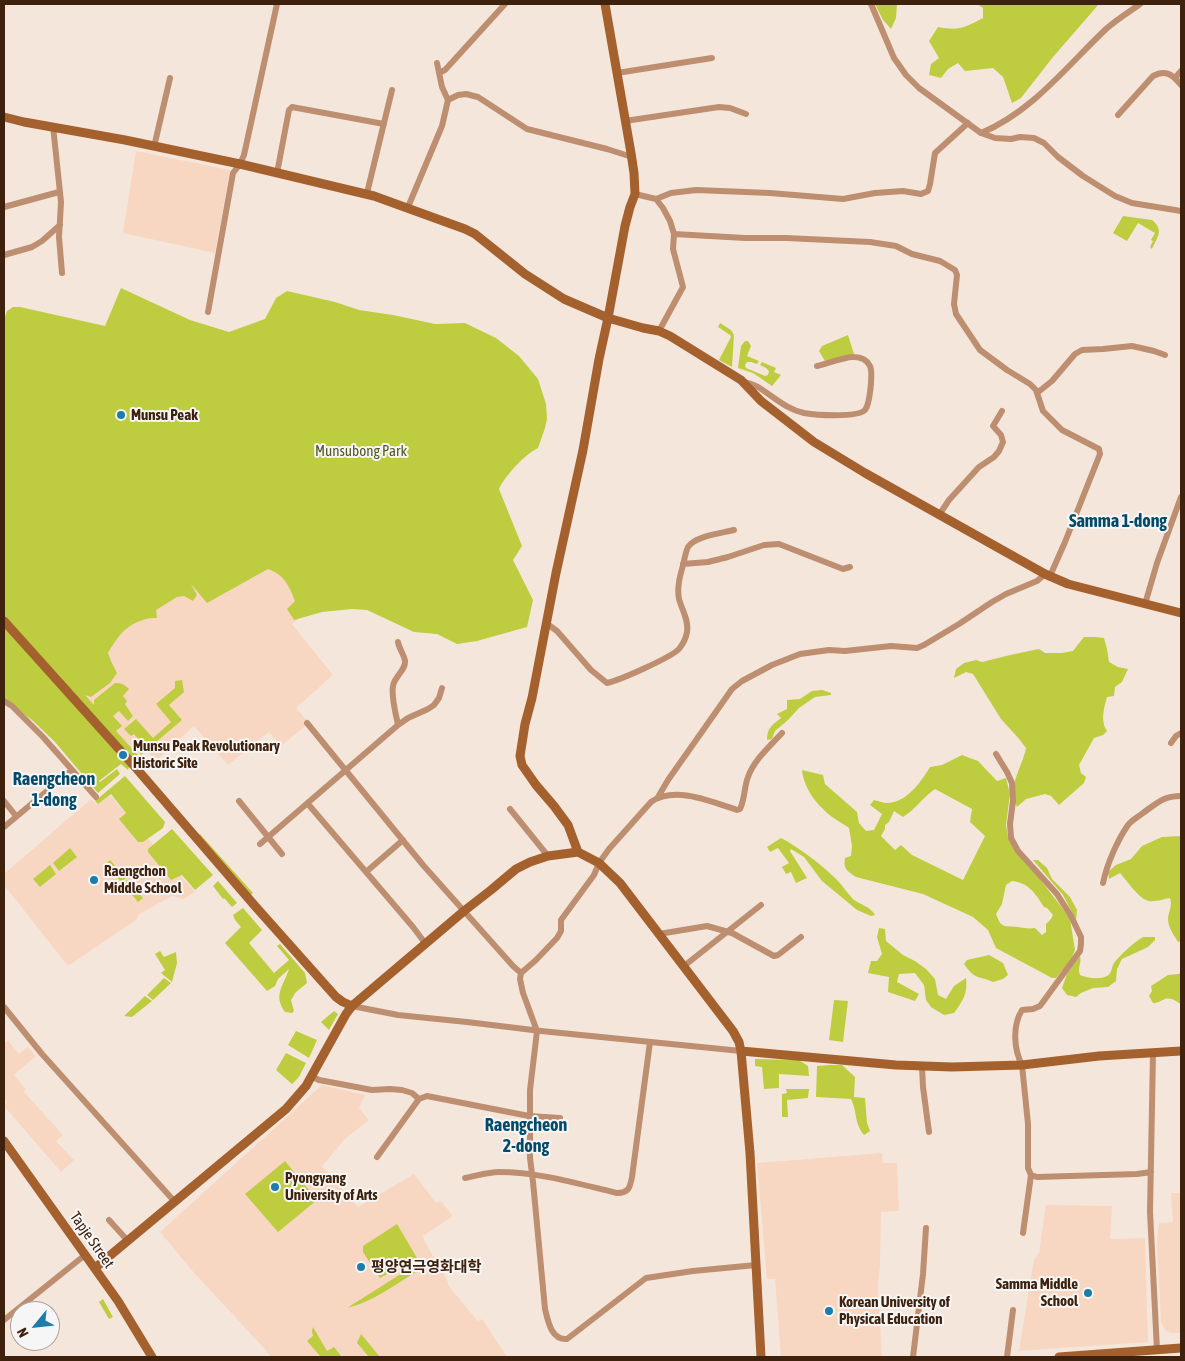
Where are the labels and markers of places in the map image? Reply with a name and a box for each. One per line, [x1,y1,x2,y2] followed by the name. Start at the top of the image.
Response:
[131,406,198,424] place label: Munsu Peak
[115,409,127,421] marker: Munsu Peak
[133,737,280,772] place label: Munsu Peak Revolutionary Historic Site
[117,749,129,761] marker: Munsu Peak Revolutionary Historic Site
[104,862,182,897] place label: Raengchon Middle School
[88,874,100,886] marker: Raengchon Middle School
[285,1169,378,1204] place label: Pyongyang University of Arts
[269,1181,281,1193] marker: Pyongyang University of Arts
[371,1258,481,1276] place label: 평양연극영화대학
[355,1261,367,1273] marker: 평양연극영화대학
[996,1275,1078,1310] place label: Samma Middle School
[1082,1287,1094,1299] marker: Samma Middle School
[839,1293,950,1328] place label: Korean University of Physical Education
[823,1305,835,1317] marker: Korean University of Physical Education

